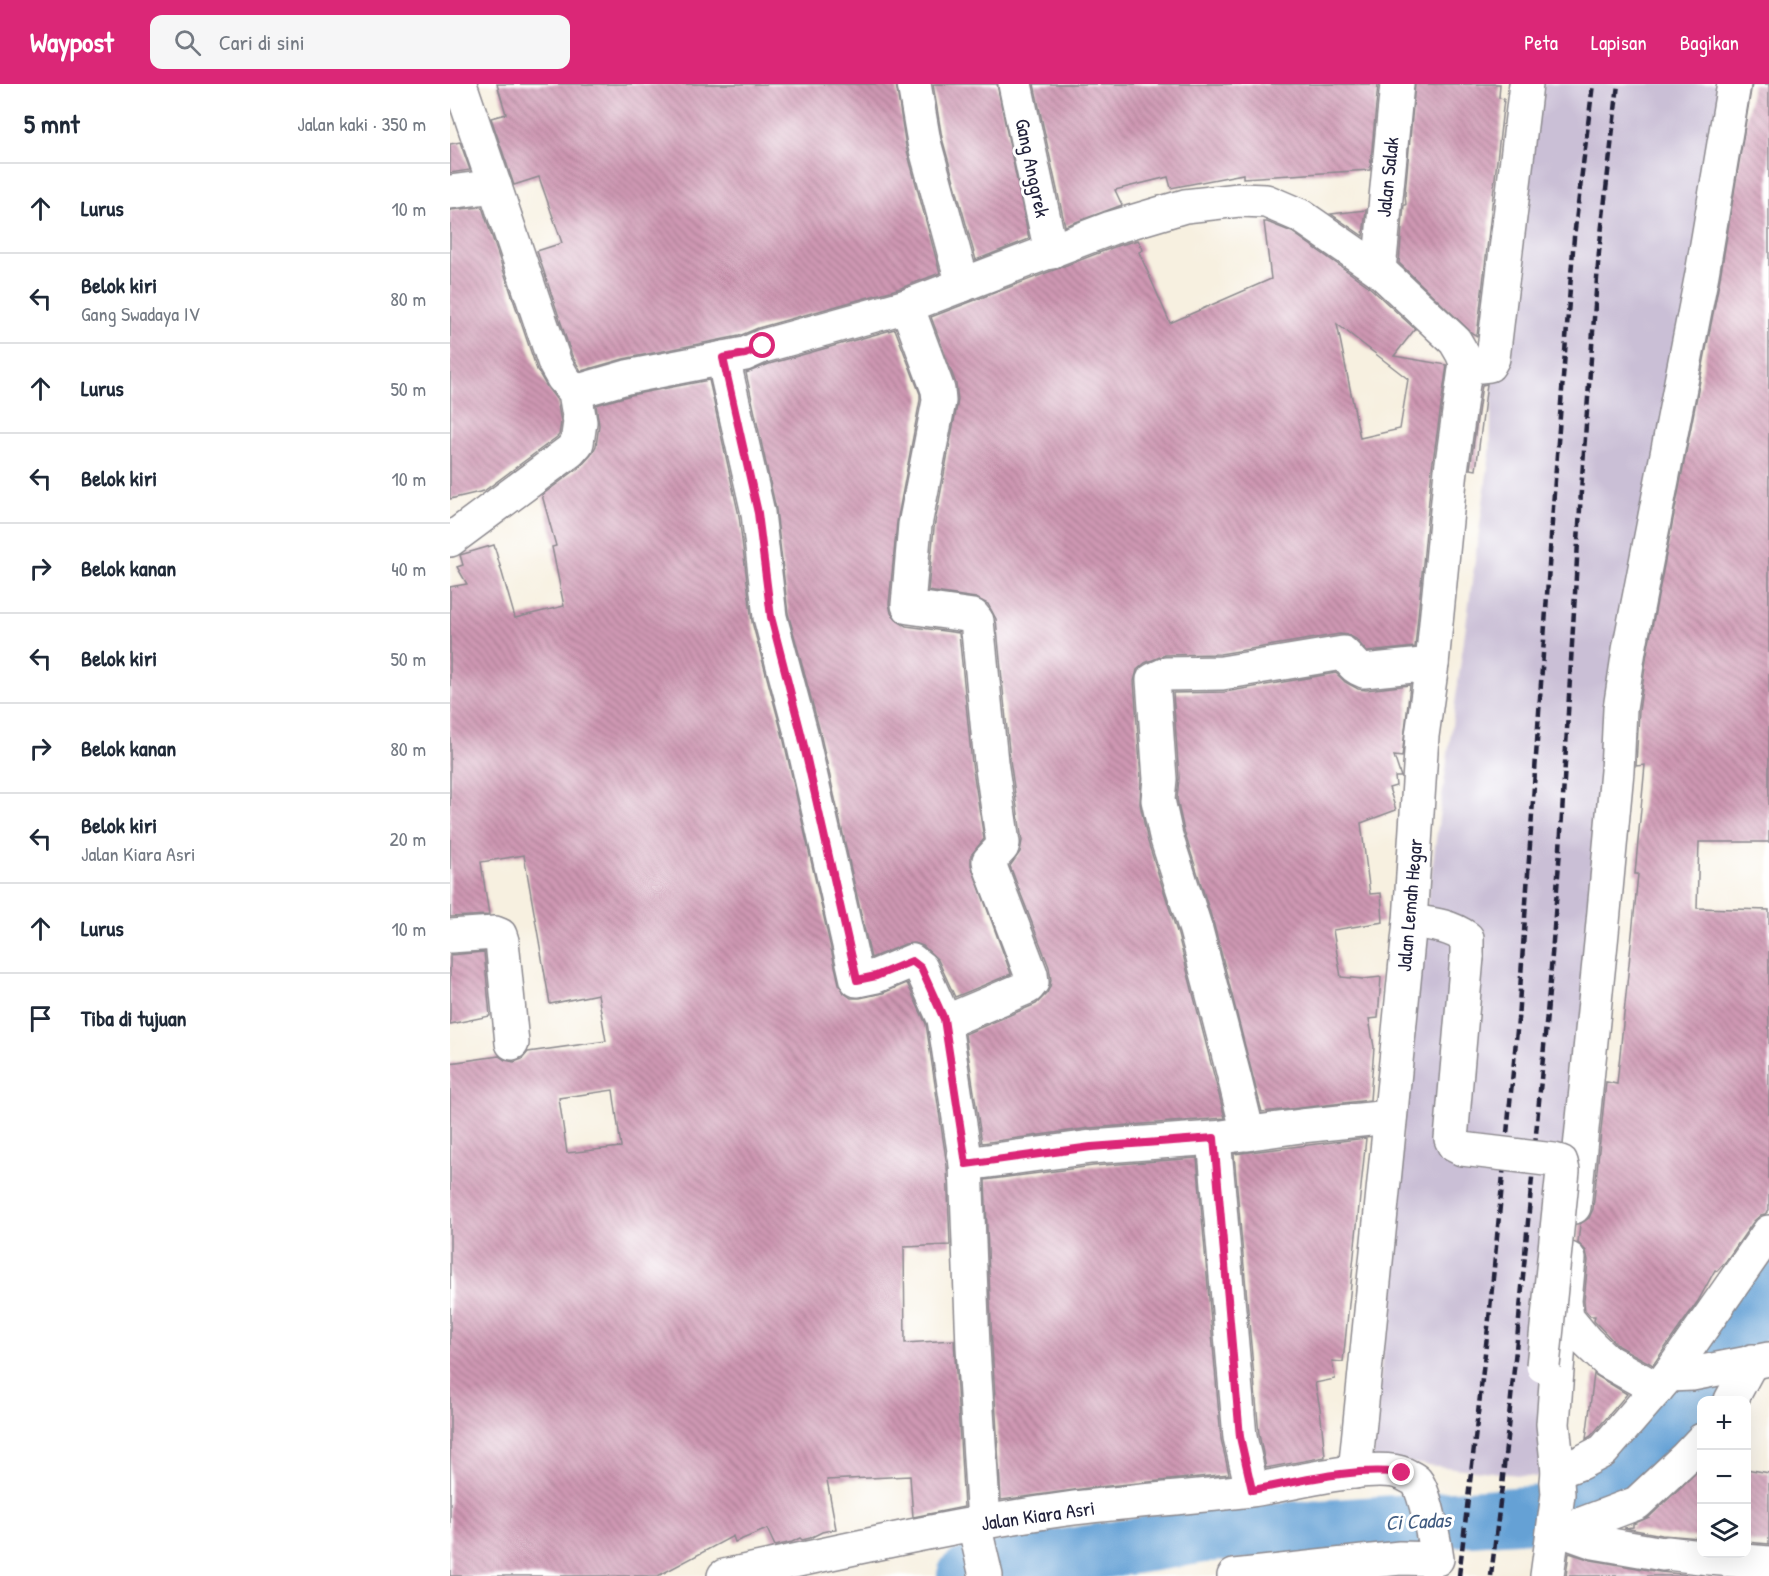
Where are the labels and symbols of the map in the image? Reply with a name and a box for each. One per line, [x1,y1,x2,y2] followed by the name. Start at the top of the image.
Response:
[1009,116,1057,220] street label: Gang Anggrek
[1369,136,1405,218] street label: Jalan Salak
[749,332,775,358] route start
[1390,837,1428,973] street label: Jalan Lemah Hegar
[1388,1459,1414,1485] route end
[979,1494,1097,1536] street label: Jalan Kiara Asri
[1385,1505,1453,1537] water label: Ci Cadas

